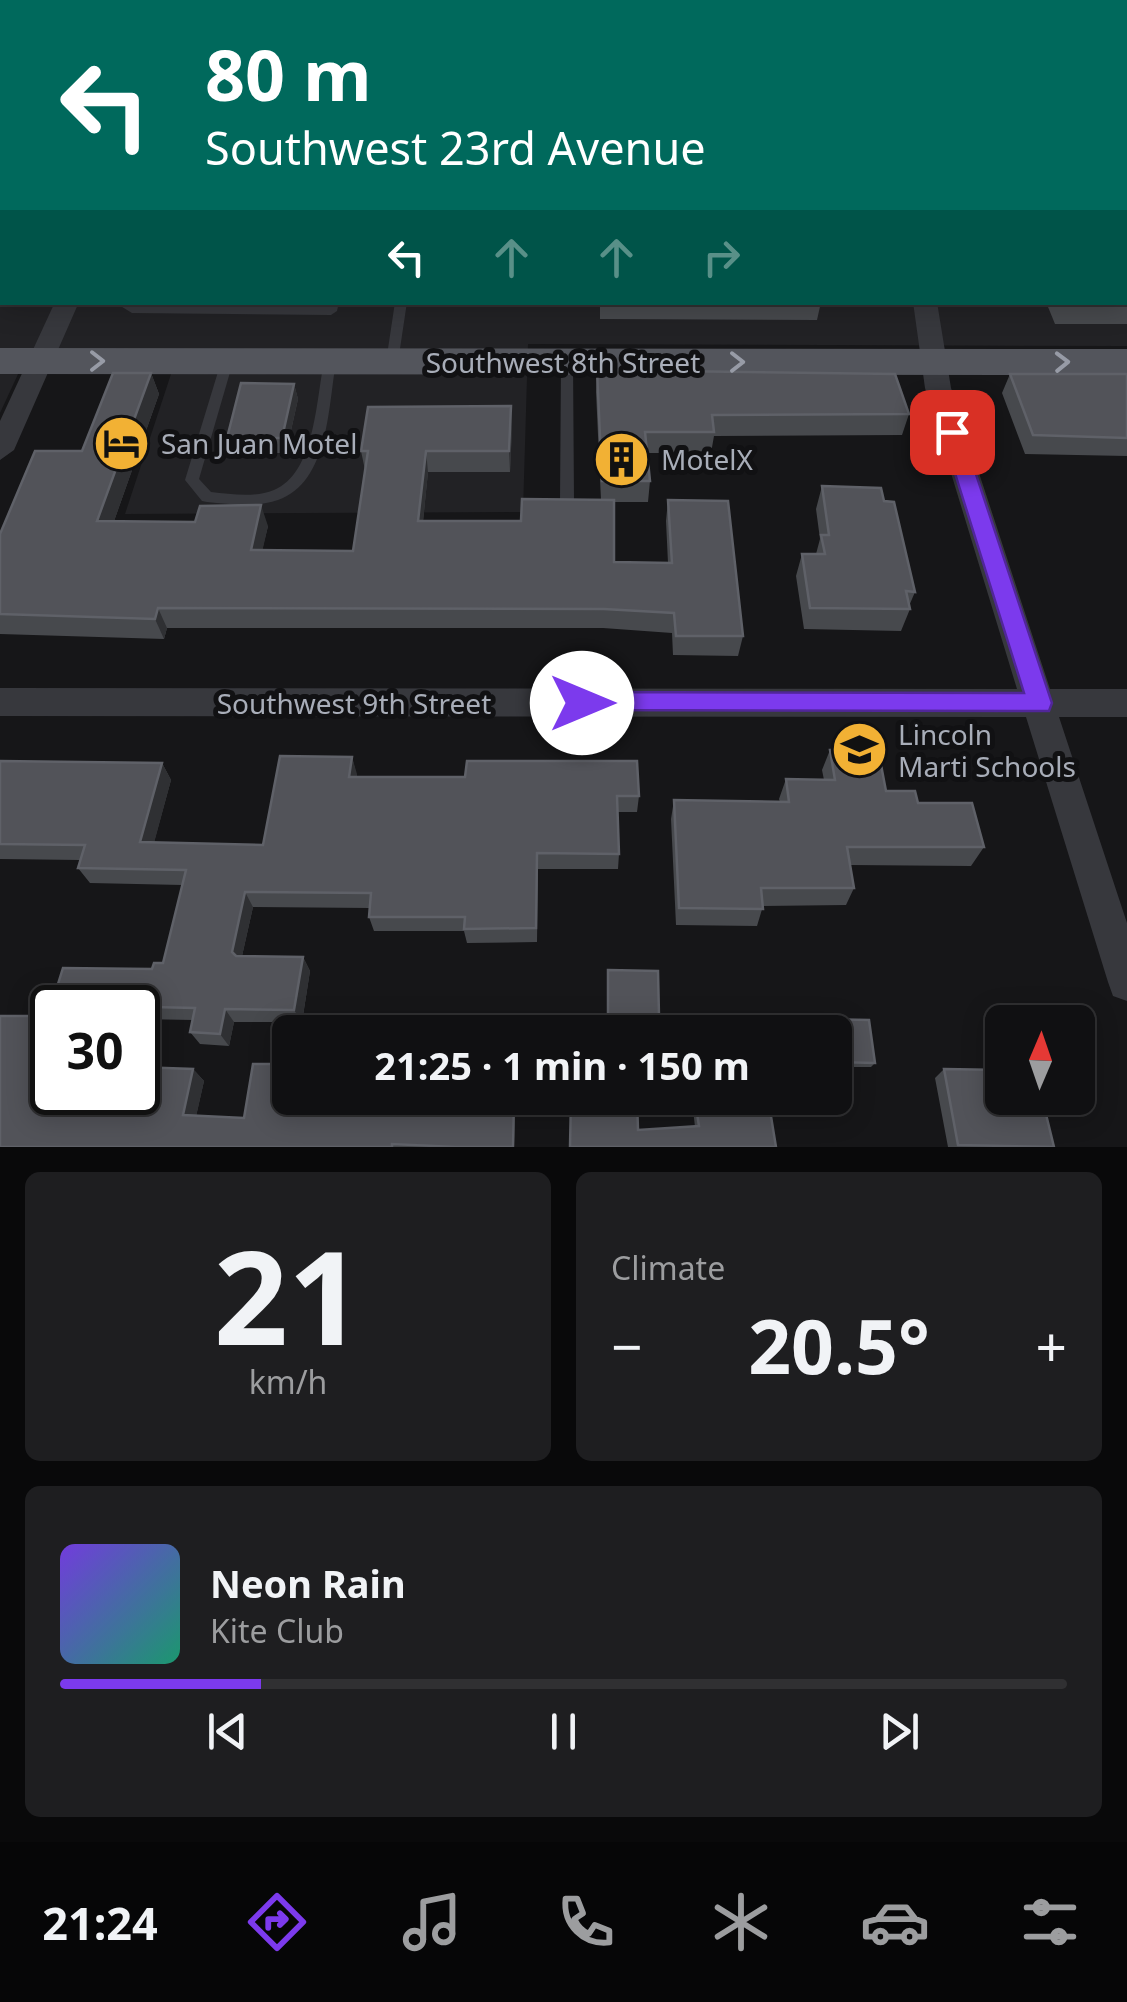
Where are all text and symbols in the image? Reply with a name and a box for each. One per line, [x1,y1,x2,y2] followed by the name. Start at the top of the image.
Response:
[205,26,372,122] text: 80 m
[40,40,170,170] icon: left
[205,117,706,178] text: Southwest 23rd Avenue
[379,230,434,285] icon: left
[484,230,539,285] icon: ahead
[589,230,644,285] icon: ahead
[694,230,749,285] icon: right
[426,343,700,381] street label: Southwest 8th Street
[90,350,106,372] one-way arrow
[730,351,746,373] one-way arrow
[1055,352,1071,373] one-way arrow
[910,390,995,475] pin
[925,405,980,460] icon: arrive
[92,413,152,473] hotel icon: San Juan Motel
[161,424,357,462] place label: San Juan Motel
[592,429,652,489] building icon: MotelX
[661,440,753,478] place label: MotelX
[530,651,634,755] position arrow
[217,684,491,722] street label: Southwest 9th Street
[898,715,1076,785] place label: Lincoln Marti Schools
[829,720,889,780] school or university icon: Lincoln Marti Schools
[30,985,160,1115] speed limit sign: 30
[985,1005,1095,1115] north arrow
[985,1005,1095,1115] map controls
[374,1039,750,1091] text: 21:25 · 1 min · 150 m
[214,1206,362,1383] text: 21
[611,1246,725,1289] text: Climate
[748,1294,930,1396] text: 20.5°
[611,1308,642,1383] text: −
[1036,1308,1067,1383] text: +
[249,1360,327,1403] text: km/h
[210,1557,406,1609] text: Neon Rain
[210,1609,344,1652] text: Kite Club
[200,1704,255,1759] icon: previous
[536,1704,591,1759] icon: pause
[872,1704,927,1759] icon: next
[242,1887,312,1957] icon: directions
[397,1887,467,1957] icon: music
[551,1887,621,1957] icon: phone
[706,1887,776,1957] icon: climate
[860,1887,930,1957] icon: car
[1015,1887,1085,1957] icon: filters
[42,1892,158,1953] text: 21:24

